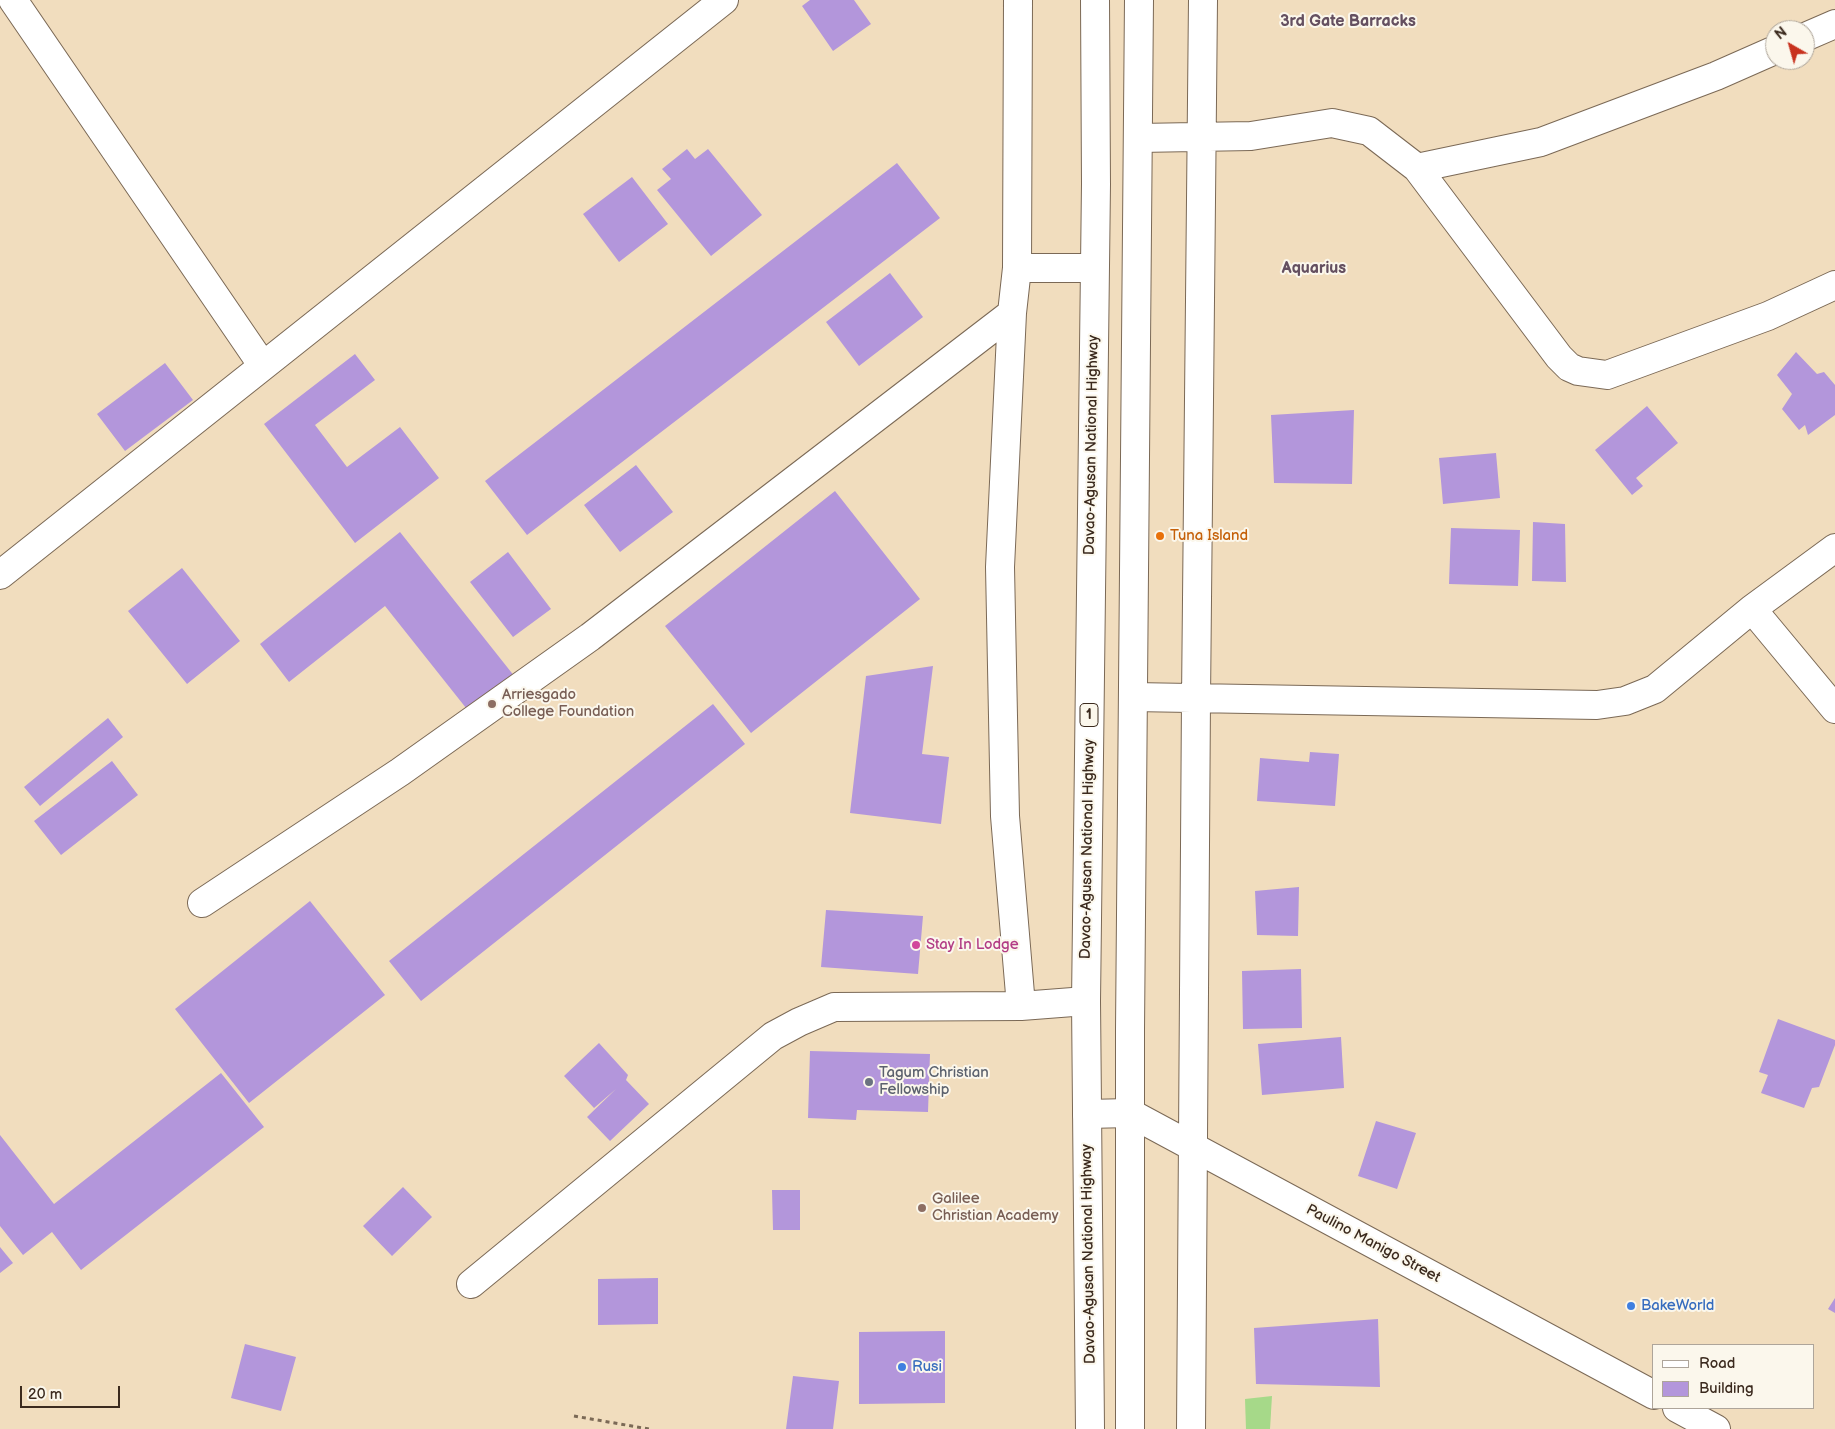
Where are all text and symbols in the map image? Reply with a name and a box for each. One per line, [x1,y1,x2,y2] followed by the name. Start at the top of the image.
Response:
[1280,12,1416,32] district label: 3rd Gate Barracks
[1765,20,1815,70] north arrow
[1772,24,1790,44] text: N
[1282,259,1346,279] district label: Aquarius
[1081,335,1103,555] street label: Davao-Agusan National Highway
[1170,527,1248,545] place label: Tuna Island
[1154,530,1166,542] marker: Tuna Island
[502,686,634,721] place label: Arriesgado College Foundation
[486,698,498,710] marker: Arriesgado College Foundation
[1080,704,1098,726] road number: 1
[1077,739,1099,959] street label: Davao-Agusan National Highway
[926,936,1019,954] place label: Stay In Lodge
[910,939,922,951] marker: Stay In Lodge
[879,1064,989,1099] place label: Tagum Christian Fellowship
[863,1076,875,1088] marker: Tagum Christian Fellowship
[1078,1144,1100,1364] street label: Davao-Agusan National Highway
[932,1190,1058,1225] place label: Galilee Christian Academy
[1303,1201,1443,1287] street label: Paulino Manigo Street
[916,1202,928,1214] marker: Galilee Christian Academy
[1641,1297,1714,1315] place label: BakeWorld
[1625,1300,1637,1312] marker: BakeWorld
[1652,1344,1815,1409] legend
[1699,1354,1735,1373] text: Road
[912,1358,942,1376] place label: Rusi
[896,1361,908,1373] marker: Rusi
[22,1376,122,1408] scale bar
[1699,1379,1754,1398] text: Building
[28,1385,62,1404] text: 20 m

